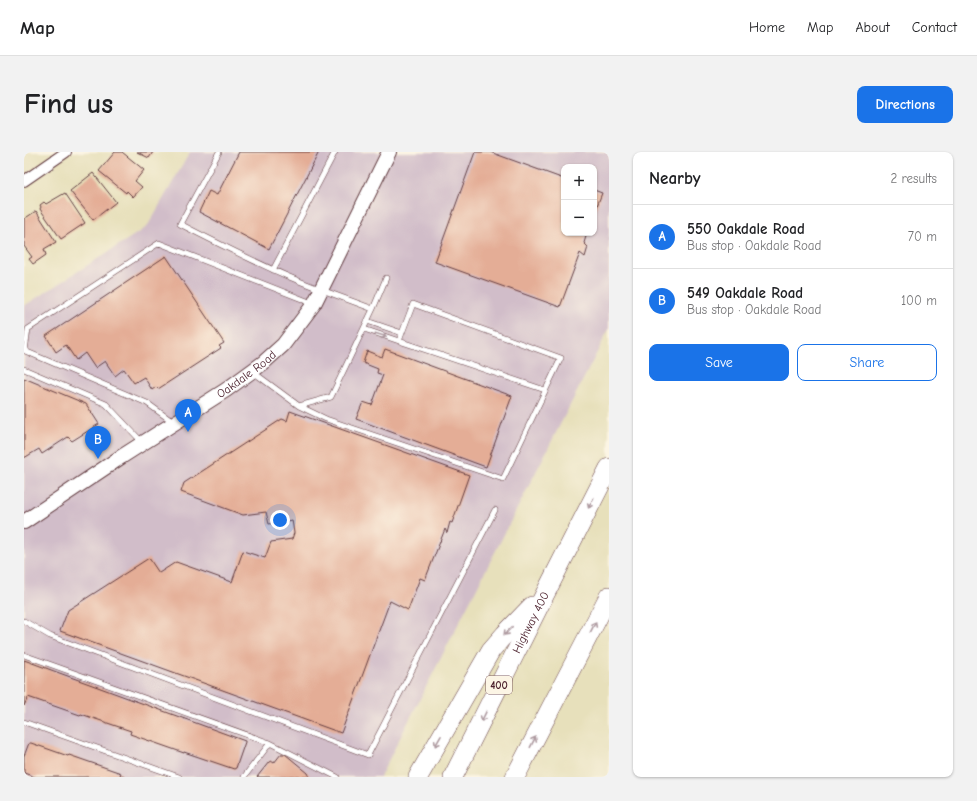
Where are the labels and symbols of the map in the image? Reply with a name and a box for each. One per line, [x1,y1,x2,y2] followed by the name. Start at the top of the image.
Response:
[375,332,388,339] one-way arrow
[214,348,279,401] street label: Oakdale Road
[175,399,201,432] pin: A
[85,426,111,459] pin: B
[587,497,594,509] one-way arrow
[270,510,290,530] your location
[509,589,552,656] street label: Highway 400
[590,621,597,633] one-way arrow
[503,626,512,636] one-way arrow
[486,676,512,694] road number: 400
[479,710,487,722] one-way arrow
[434,735,442,747] one-way arrow
[530,737,537,749] one-way arrow

